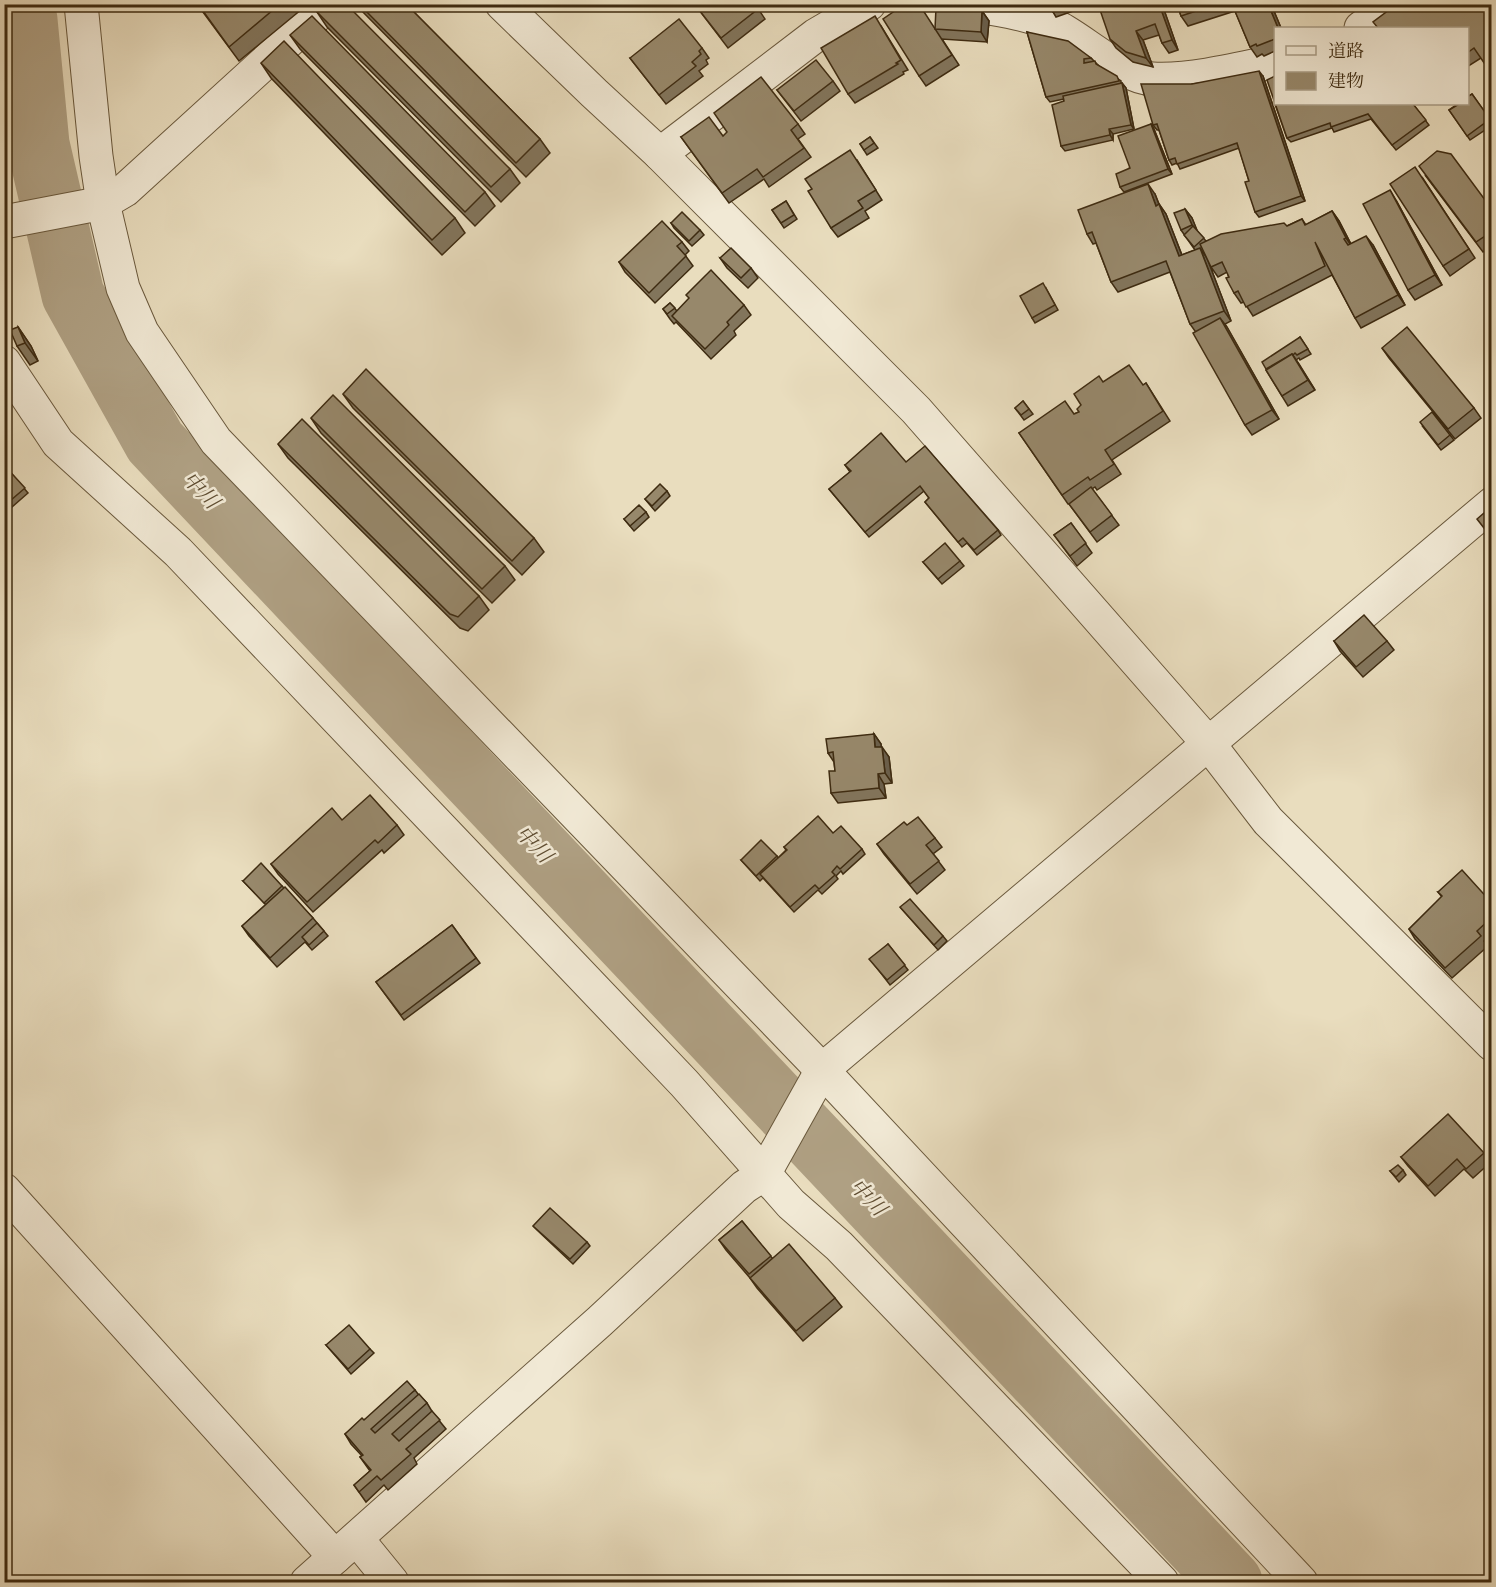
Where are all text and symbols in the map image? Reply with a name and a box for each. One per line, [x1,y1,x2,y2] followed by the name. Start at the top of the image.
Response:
[1274,27,1469,105] legend
[1328,41,1364,62] text: 道路
[1328,71,1364,92] text: 建物
[178,466,225,515] water label: 中川
[511,820,558,869] water label: 中川
[845,1173,892,1222] water label: 中川

